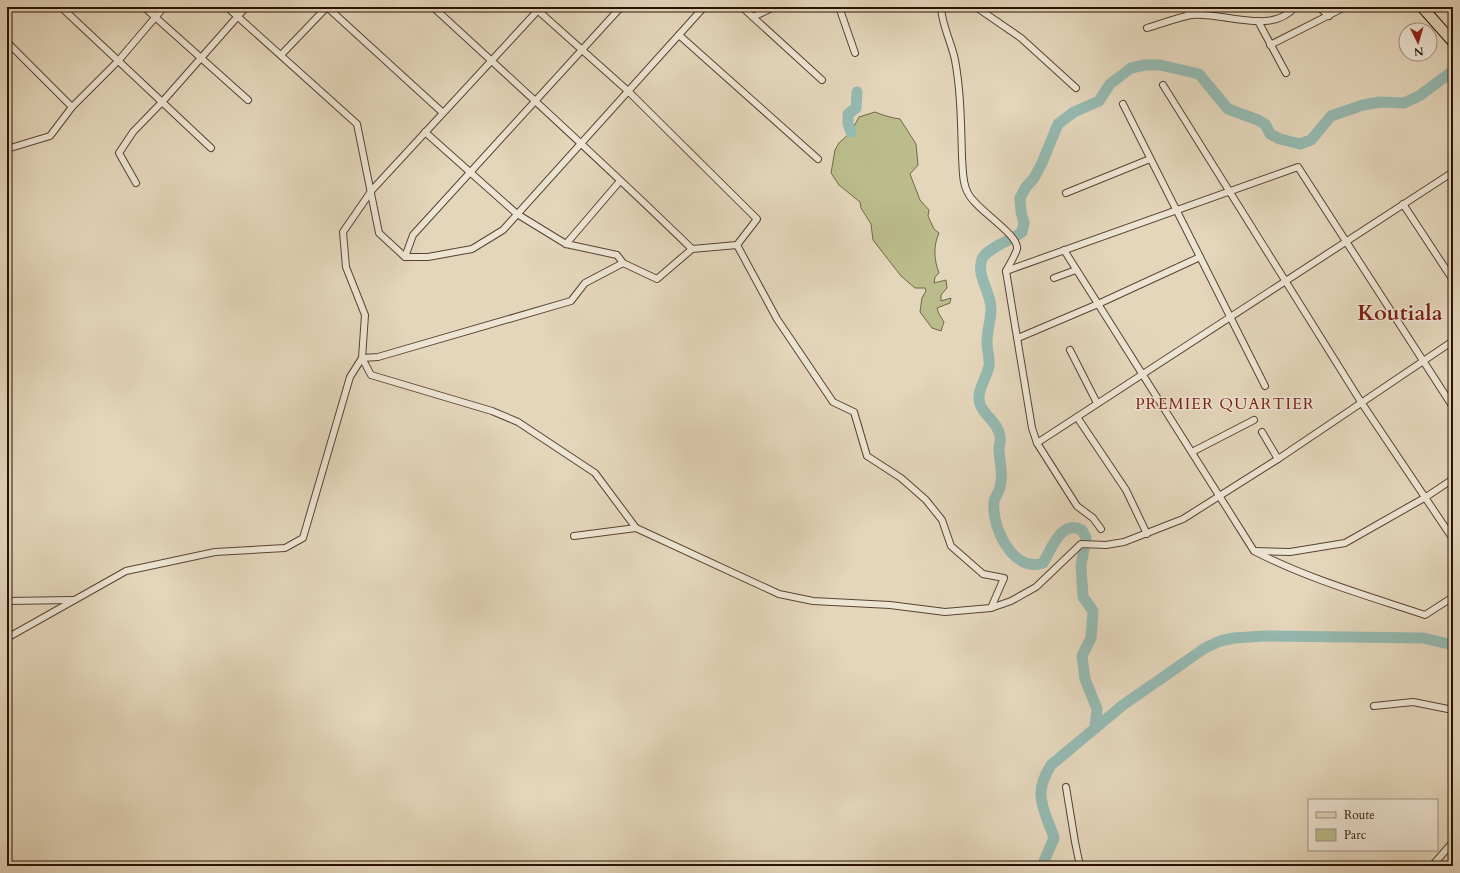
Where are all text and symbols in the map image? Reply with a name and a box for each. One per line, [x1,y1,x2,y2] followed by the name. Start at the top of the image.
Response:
[1398,22,1438,62] north arrow
[1413,44,1424,59] text: N
[1357,298,1443,328] district label: Koutiala
[1135,393,1315,415] district label: PREMIER QUARTIER
[1308,799,1438,851] legend
[1344,807,1375,823] text: Route
[1344,827,1367,843] text: Parc

